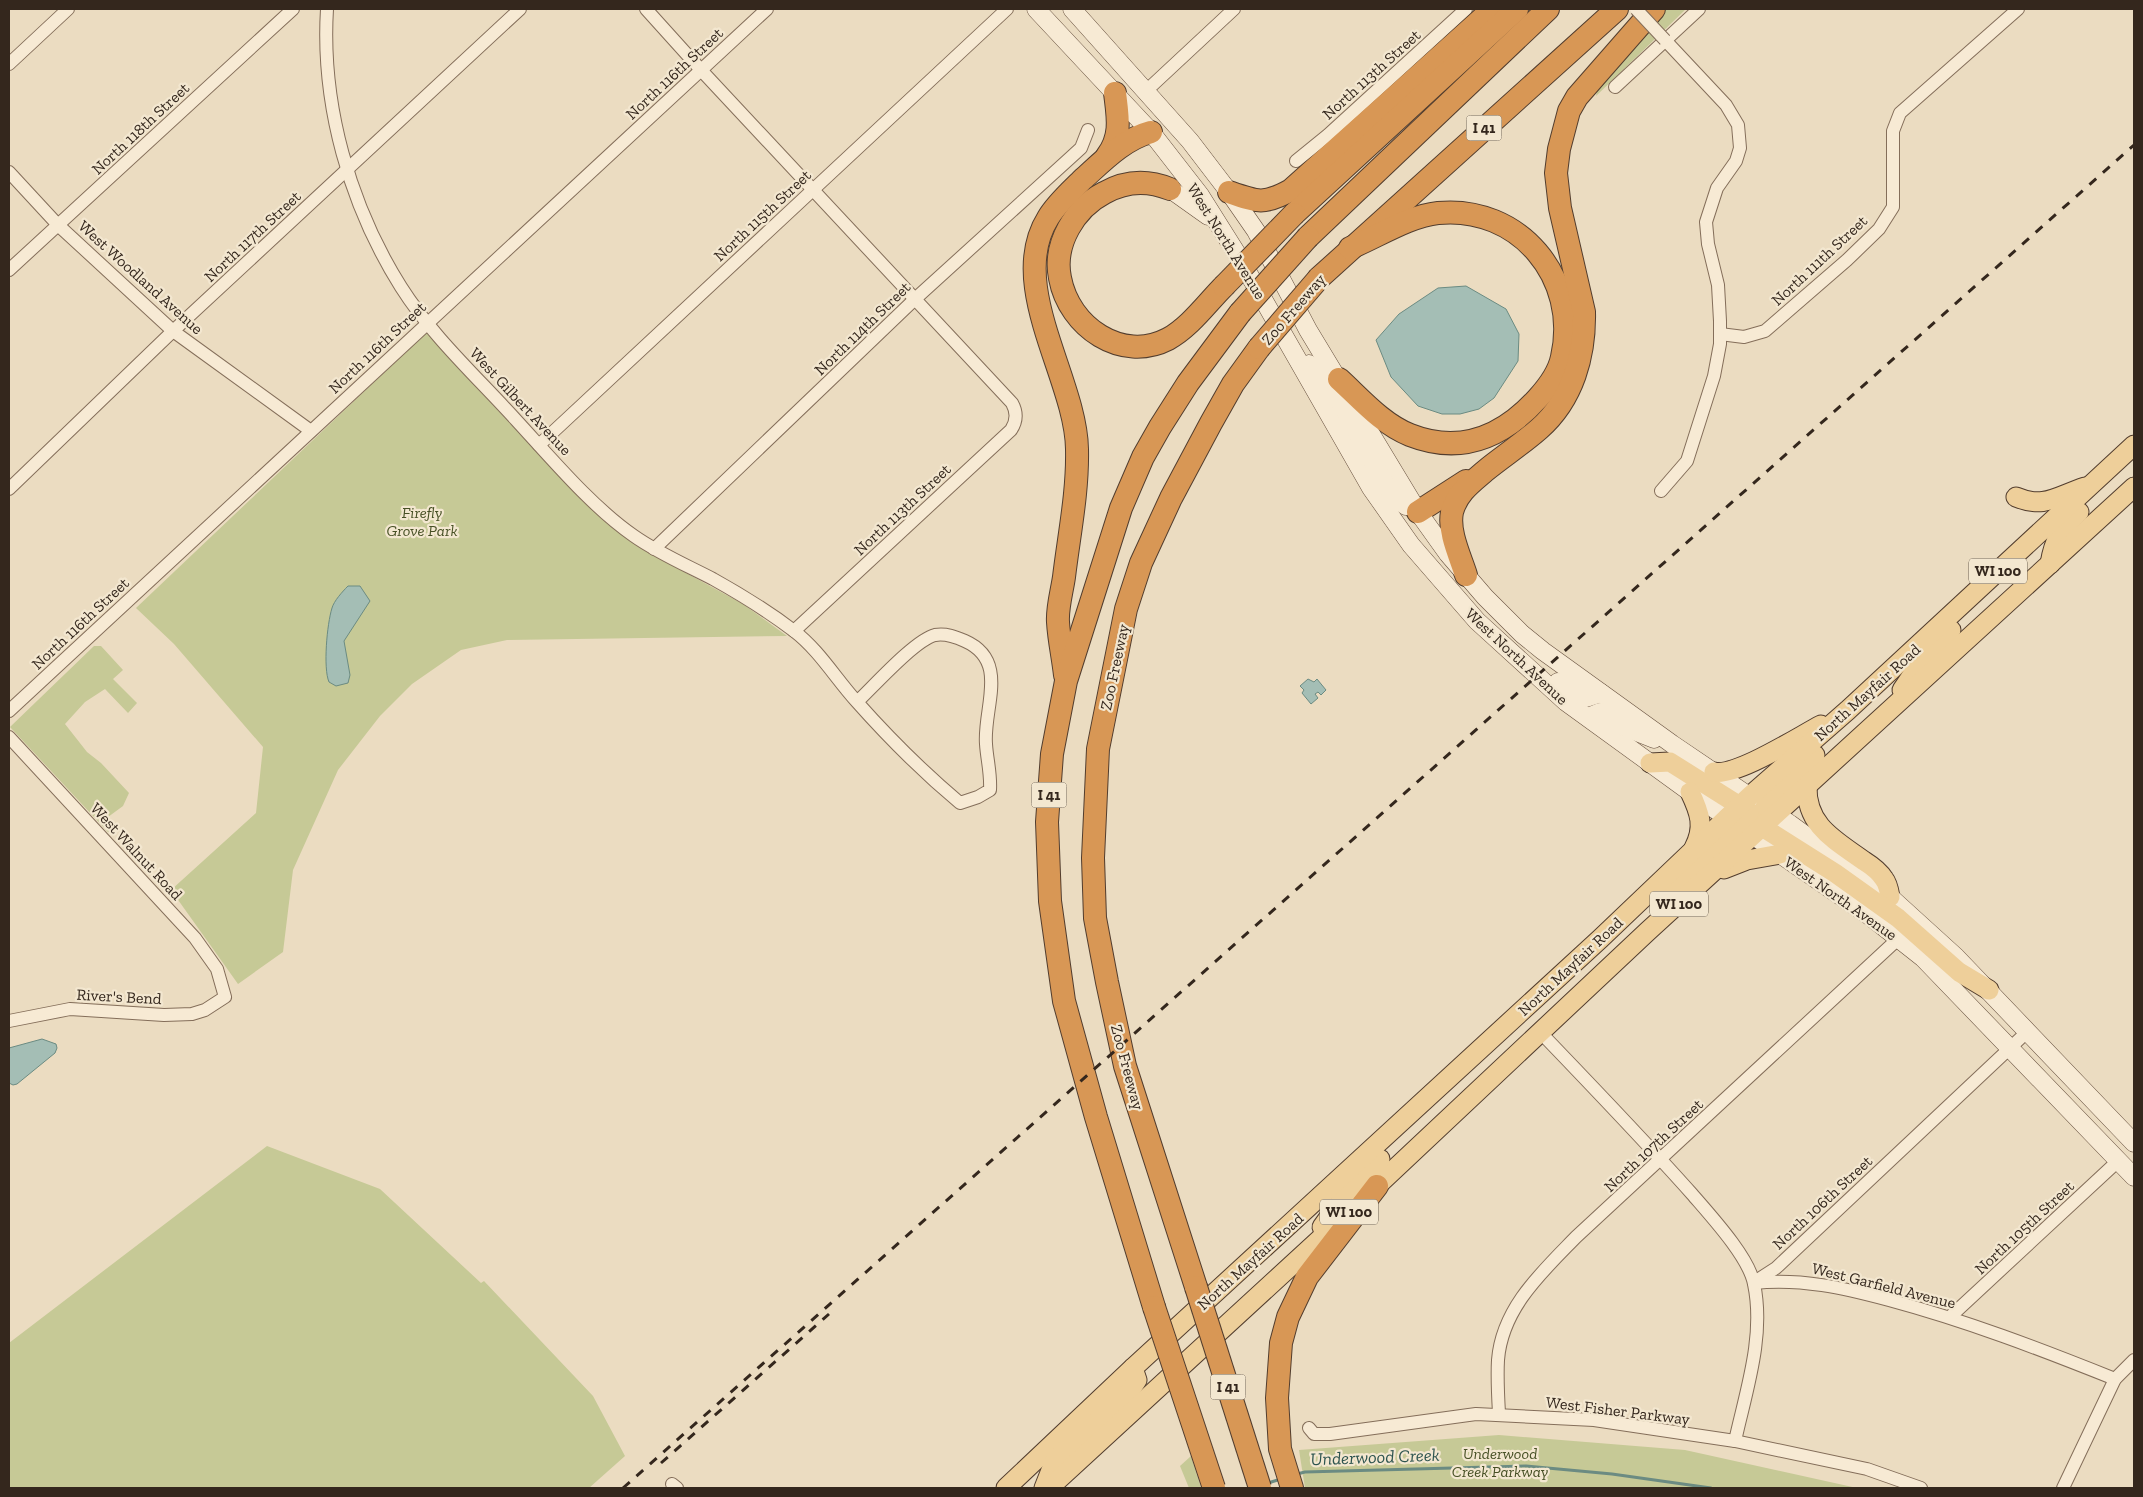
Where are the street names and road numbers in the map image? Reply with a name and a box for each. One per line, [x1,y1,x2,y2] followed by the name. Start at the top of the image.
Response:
[622,23,727,123] street label: North 116th Street
[1318,25,1424,123] street label: North 113th Street
[88,78,193,178] street label: North 118th Street
[1466,116,1502,140] road number: I 41
[710,165,815,265] street label: North 115th Street
[1183,180,1270,303] street label: West North Avenue
[200,187,305,286] street label: North 117th Street
[1768,211,1871,310] street label: North 111th Street
[74,216,207,338] street label: West Woodland Avenue
[1257,269,1330,349] street label: Zoo Freeway
[810,278,914,379] street label: North 114th Street
[325,297,430,397] street label: North 116th Street
[466,343,576,459] street label: West Gilbert Avenue
[850,460,955,559] street label: North 113th Street
[1969,558,2027,584] road number: WI 100
[28,573,133,673] street label: North 116th Street
[1461,604,1572,709] street label: West North Avenue
[1096,621,1133,712] street label: Zoo Freeway
[1810,640,1924,745] street label: North Mayfair Road
[1032,782,1066,808] road number: I 41
[87,799,187,904] street label: West Walnut Road
[1781,852,1901,944] street label: West North Avenue
[1650,892,1708,916] road number: WI 100
[1514,913,1627,1020] street label: North Mayfair Road
[76,985,162,1008] street label: River's Bend
[1107,1022,1148,1113] street label: Zoo Freeway
[1600,1095,1707,1196] street label: North 107th Street
[1769,1151,1876,1253] street label: North 106th Street
[1971,1176,2078,1278] street label: North 105th Street
[1320,1200,1378,1224] road number: WI 100
[1193,1209,1307,1314] street label: North Mayfair Road
[1810,1258,1958,1313] street label: West Garfield Avenue
[1210,1374,1246,1400] road number: I 41
[1545,1392,1692,1429] street label: West Fisher Parkway

